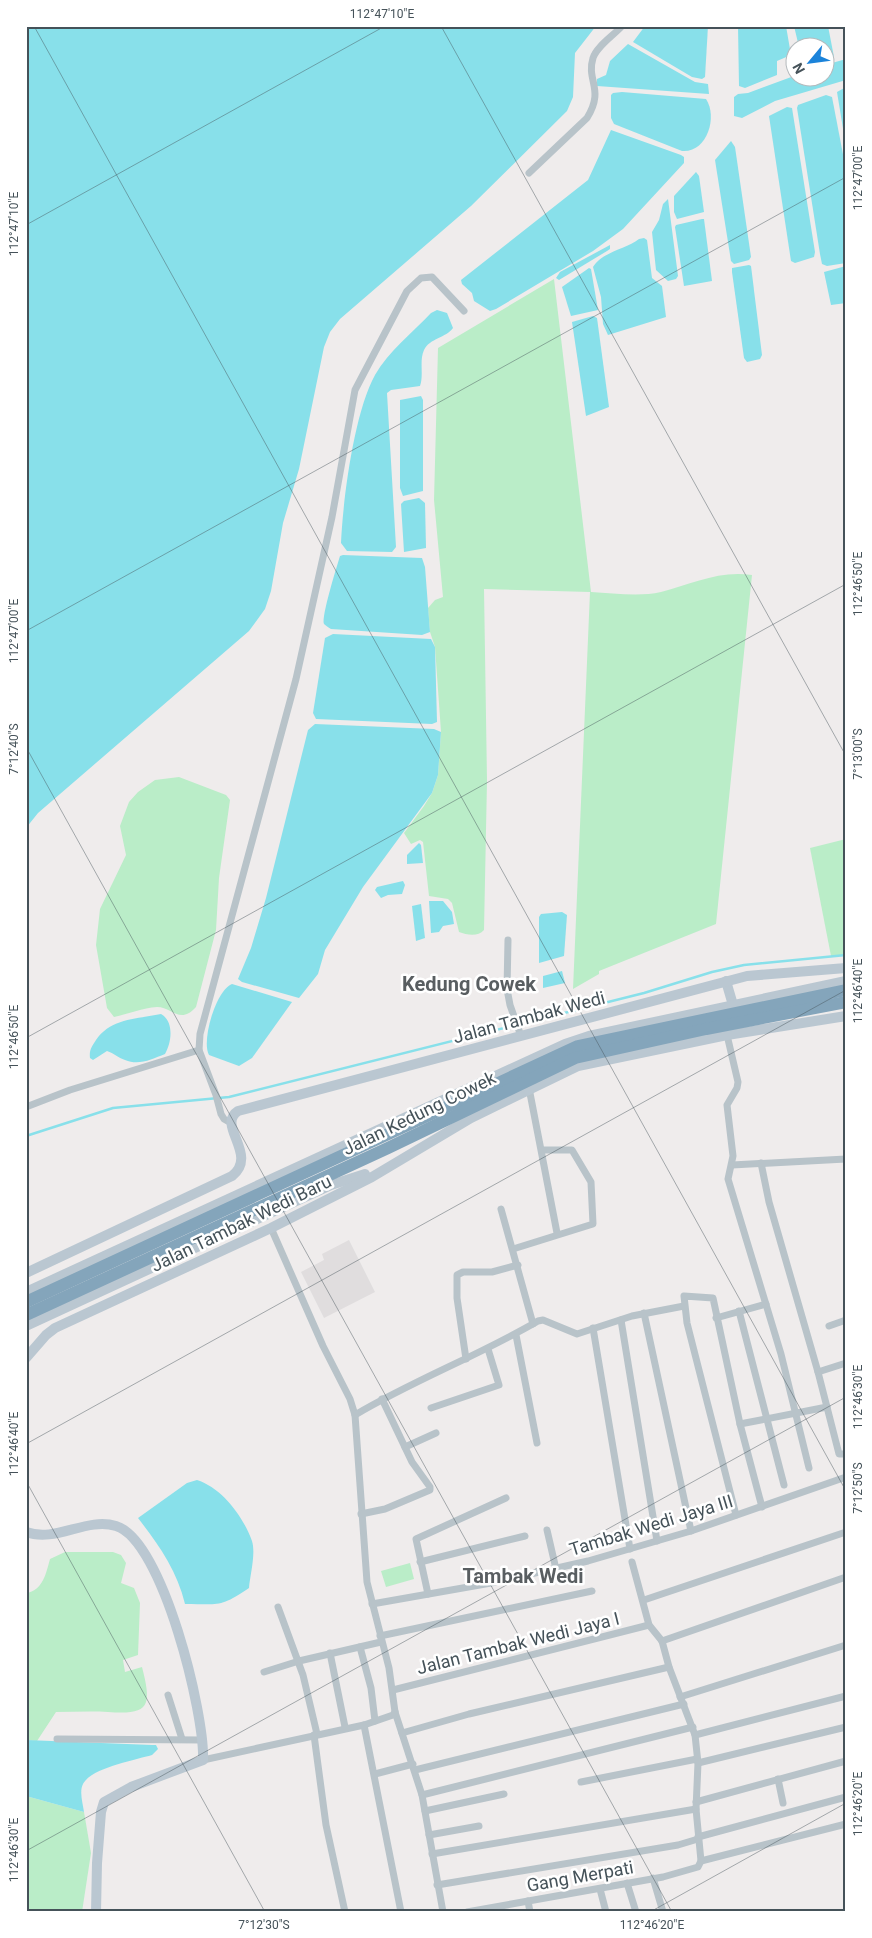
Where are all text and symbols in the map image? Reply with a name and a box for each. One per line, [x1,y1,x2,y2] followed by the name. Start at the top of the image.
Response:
[350,7,414,21] text: 112°47'10"E
[784,38,834,88] north arrow
[789,60,808,77] text: N
[851,146,865,210] text: 112°47'00"E
[7,192,21,256] text: 112°47'10"E
[851,552,865,616] text: 112°46'50"E
[7,599,21,663] text: 112°47'00"E
[7,723,21,775] text: 7°12'40"S
[851,728,865,780] text: 7°13'00"S
[851,959,865,1023] text: 112°46'40"E
[402,972,536,996] district label: Kedung Cowek
[451,987,607,1047] street label: Jalan Tambak Wedi
[7,1005,21,1069] text: 112°46'50"E
[339,1066,500,1159] street label: Jalan Kedung Cowek
[147,1170,335,1276] street label: Jalan Tambak Wedi Baru
[851,1365,865,1429] text: 112°46'30"E
[7,1412,21,1476] text: 112°46'40"E
[851,1462,865,1514] text: 7°12'50"S
[567,1490,735,1560] street label: Tambak Wedi Jaya III
[462,1564,584,1588] district label: Tambak Wedi
[414,1608,622,1678] street label: Jalan Tambak Wedi Jaya I
[851,1772,865,1836] text: 112°46'20"E
[7,1818,21,1882] text: 112°46'30"E
[525,1856,635,1896] street label: Gang Merpati
[238,1918,290,1932] text: 7°12'30"S
[620,1918,684,1932] text: 112°46'20"E

